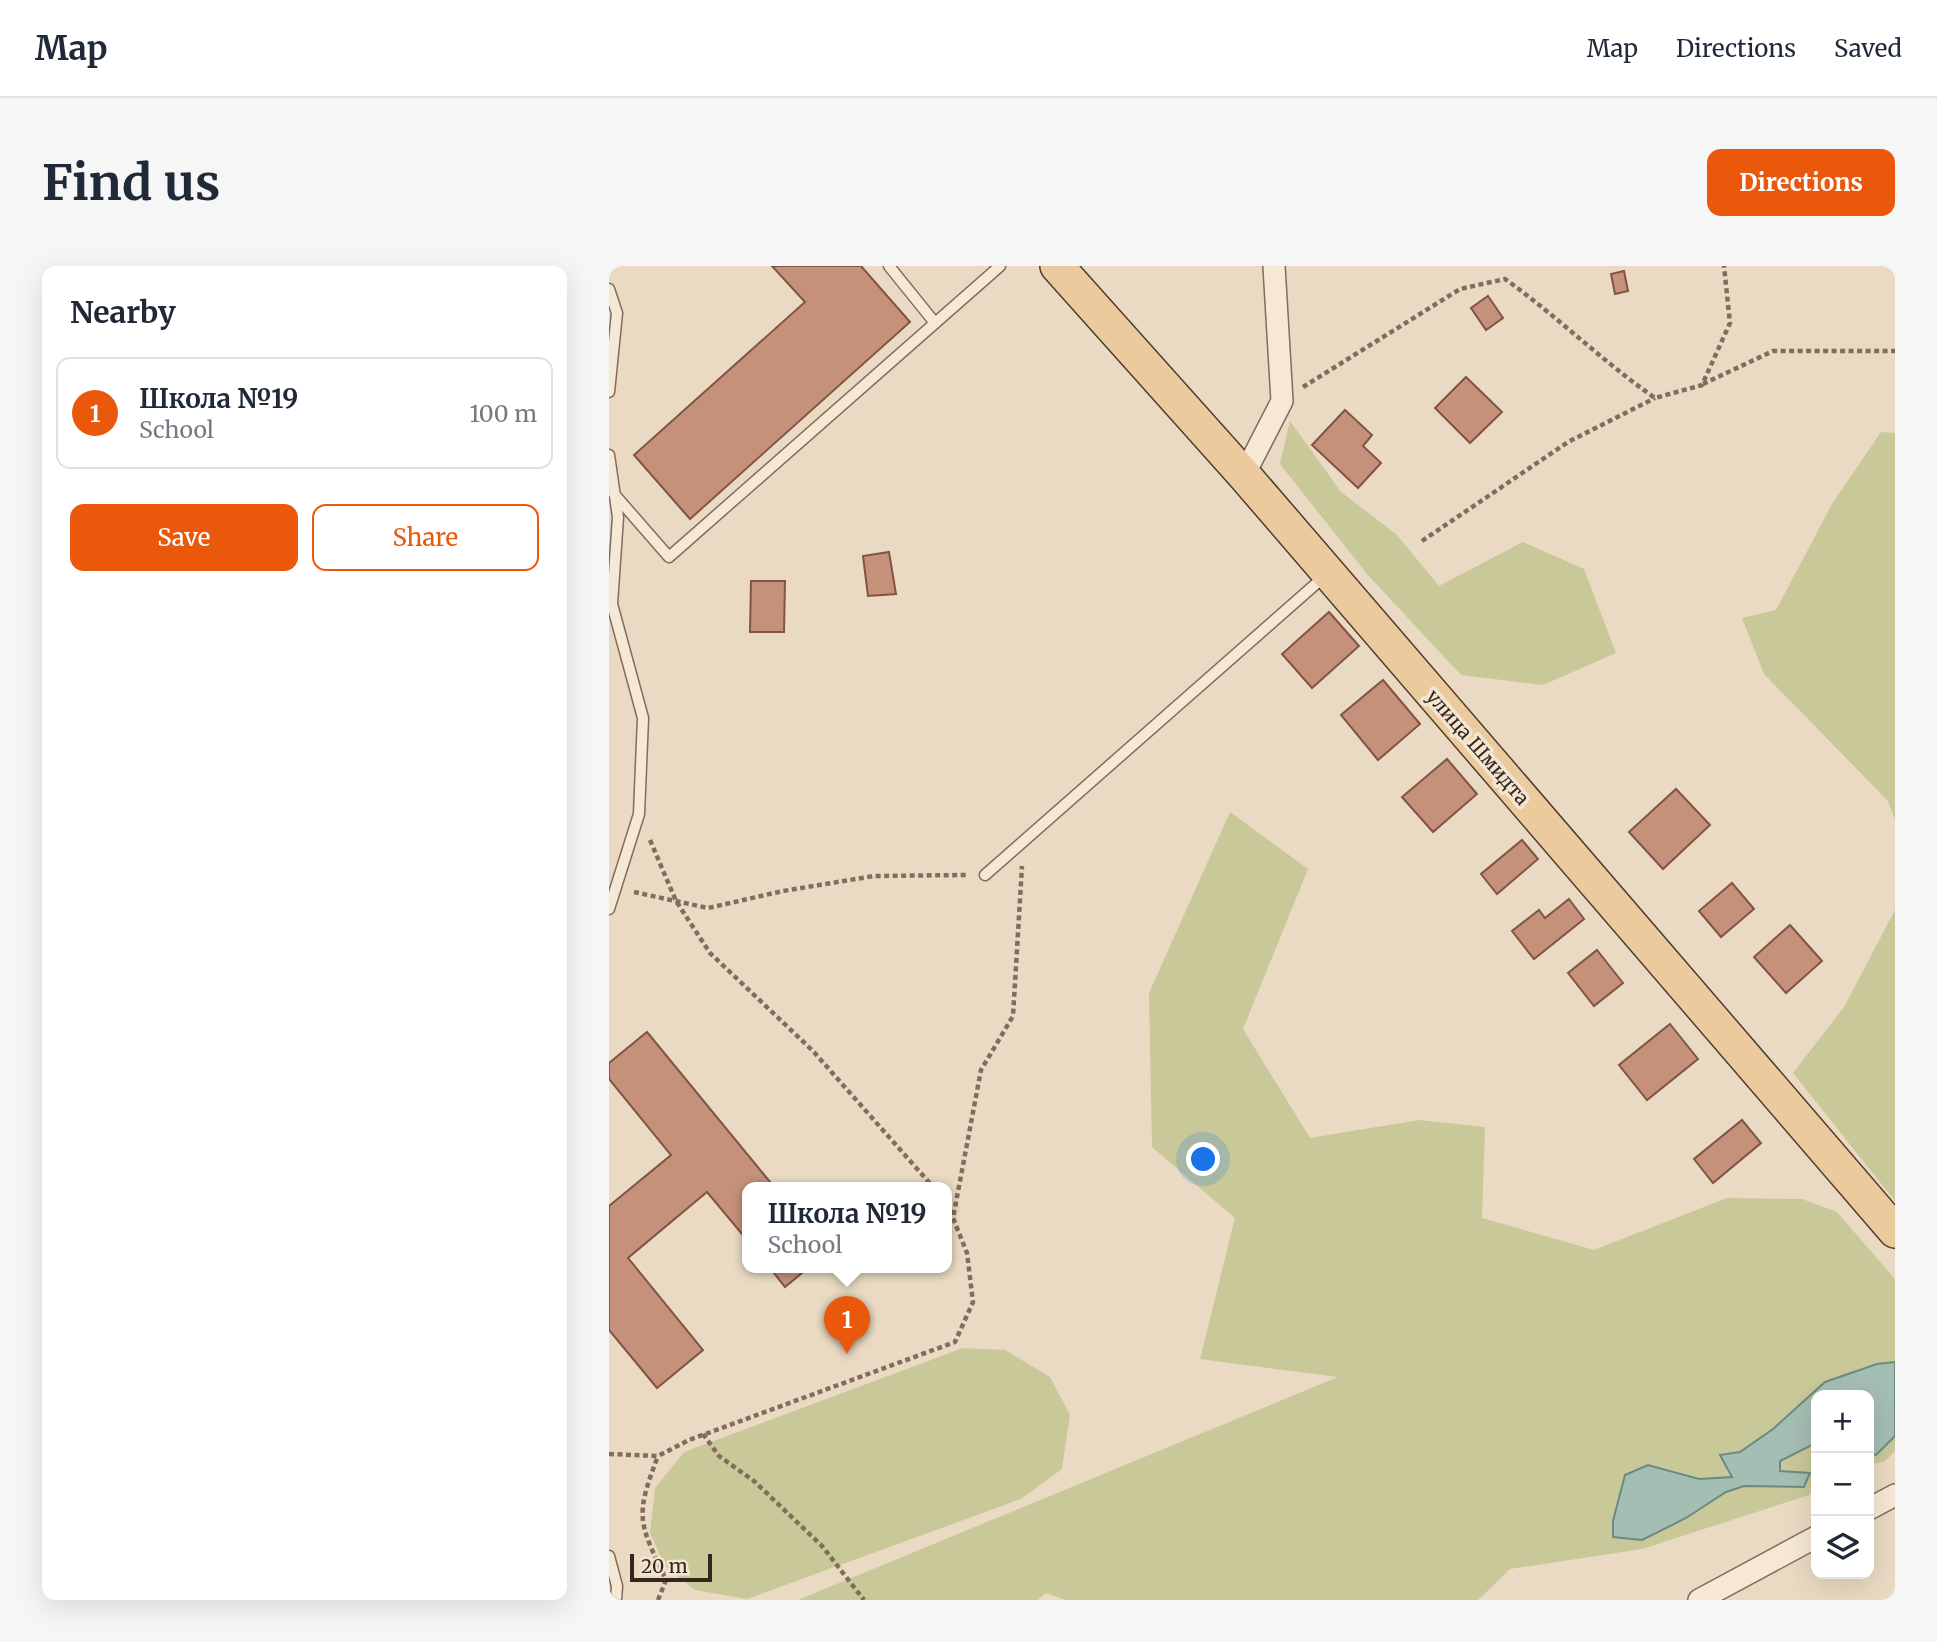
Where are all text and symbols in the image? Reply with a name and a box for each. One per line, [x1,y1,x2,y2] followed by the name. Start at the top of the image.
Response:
[35,28,108,69] text: Map
[1587,33,1638,64] text: Map
[1676,33,1796,64] text: Directions
[1834,33,1902,64] text: Saved
[1707,149,1895,216] button: Directions
[42,152,220,213] text: Find us
[70,293,176,331] text: Nearby
[139,382,298,415] text: Школа №19
[90,399,100,428] text: 1
[469,399,537,428] text: 100 m
[139,415,214,444] text: School
[70,504,298,571] button: Save
[312,504,539,571] button: Share
[1421,684,1535,810] street label: улица Шмидта
[1186,1142,1220,1176] your location
[742,1182,952,1273] popup
[767,1197,927,1230] text: Школа №19
[767,1230,842,1259] text: School
[824,1296,870,1354] pin: 1
[1811,1390,1874,1579] map controls
[1811,1390,1874,1453] button: +
[1811,1453,1874,1516] button: −
[1811,1516,1874,1579] button: layers
[630,1551,712,1583] scale bar
[641,1554,688,1578] text: 20 m

